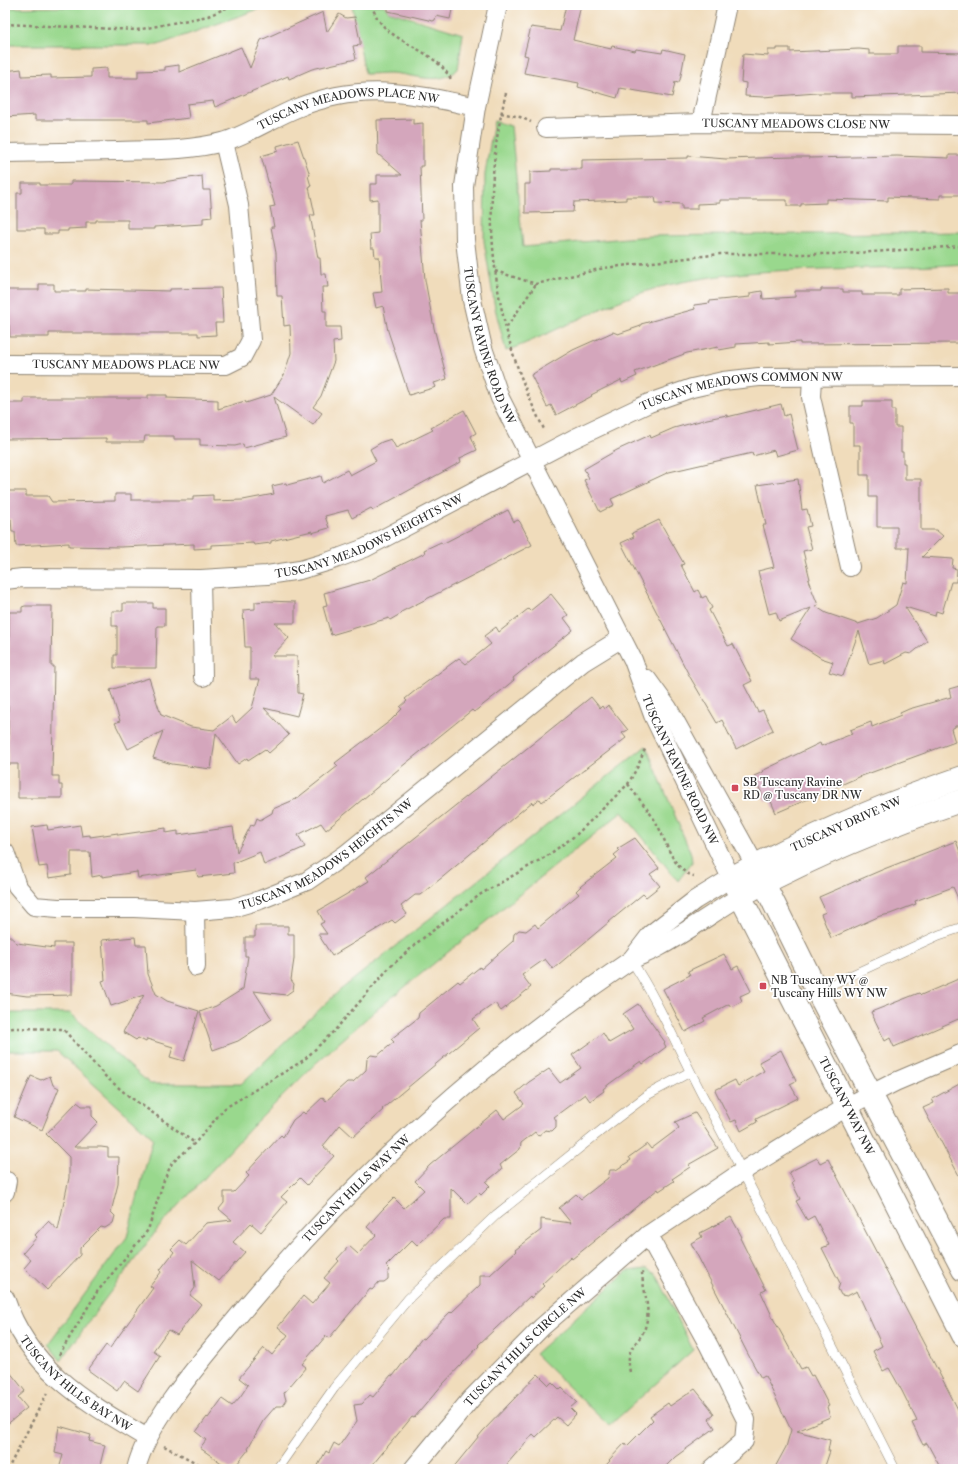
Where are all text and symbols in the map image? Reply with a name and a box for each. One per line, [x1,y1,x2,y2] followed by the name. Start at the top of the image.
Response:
[255,85,441,133] street label: TUSCANY MEADOWS PLACE NW
[702,116,891,131] street label: TUSCANY MEADOWS CLOSE NW
[461,266,520,427] street label: TUSCANY RAVINE ROAD NW
[32,357,221,372] street label: TUSCANY MEADOWS PLACE NW
[637,370,844,413] street label: TUSCANY MEADOWS COMMON NW
[274,491,466,581] street label: TUSCANY MEADOWS HEIGHTS NW
[639,693,721,848] street label: TUSCANY RAVINE ROAD NW
[743,775,863,802] place label: SB Tuscany Ravine RD @ Tuscany DR NW
[730,783,740,793] marker: SB Tuscany Ravine RD @ Tuscany DR NW
[788,793,904,855] street label: TUSCANY DRIVE NW
[237,795,416,913] street label: TUSCANY MEADOWS HEIGHTS NW
[771,973,888,1000] place label: NB Tuscany WY @ Tuscany Hills WY NW
[758,981,768,991] marker: NB Tuscany WY @ Tuscany Hills WY NW
[816,1054,878,1159] street label: TUSCANY WAY NW
[299,1131,413,1245] street label: TUSCANY HILLS WAY NW
[461,1284,590,1409] street label: TUSCANY HILLS CIRCLE NW
[17,1333,135,1435] street label: TUSCANY HILLS BAY NW

